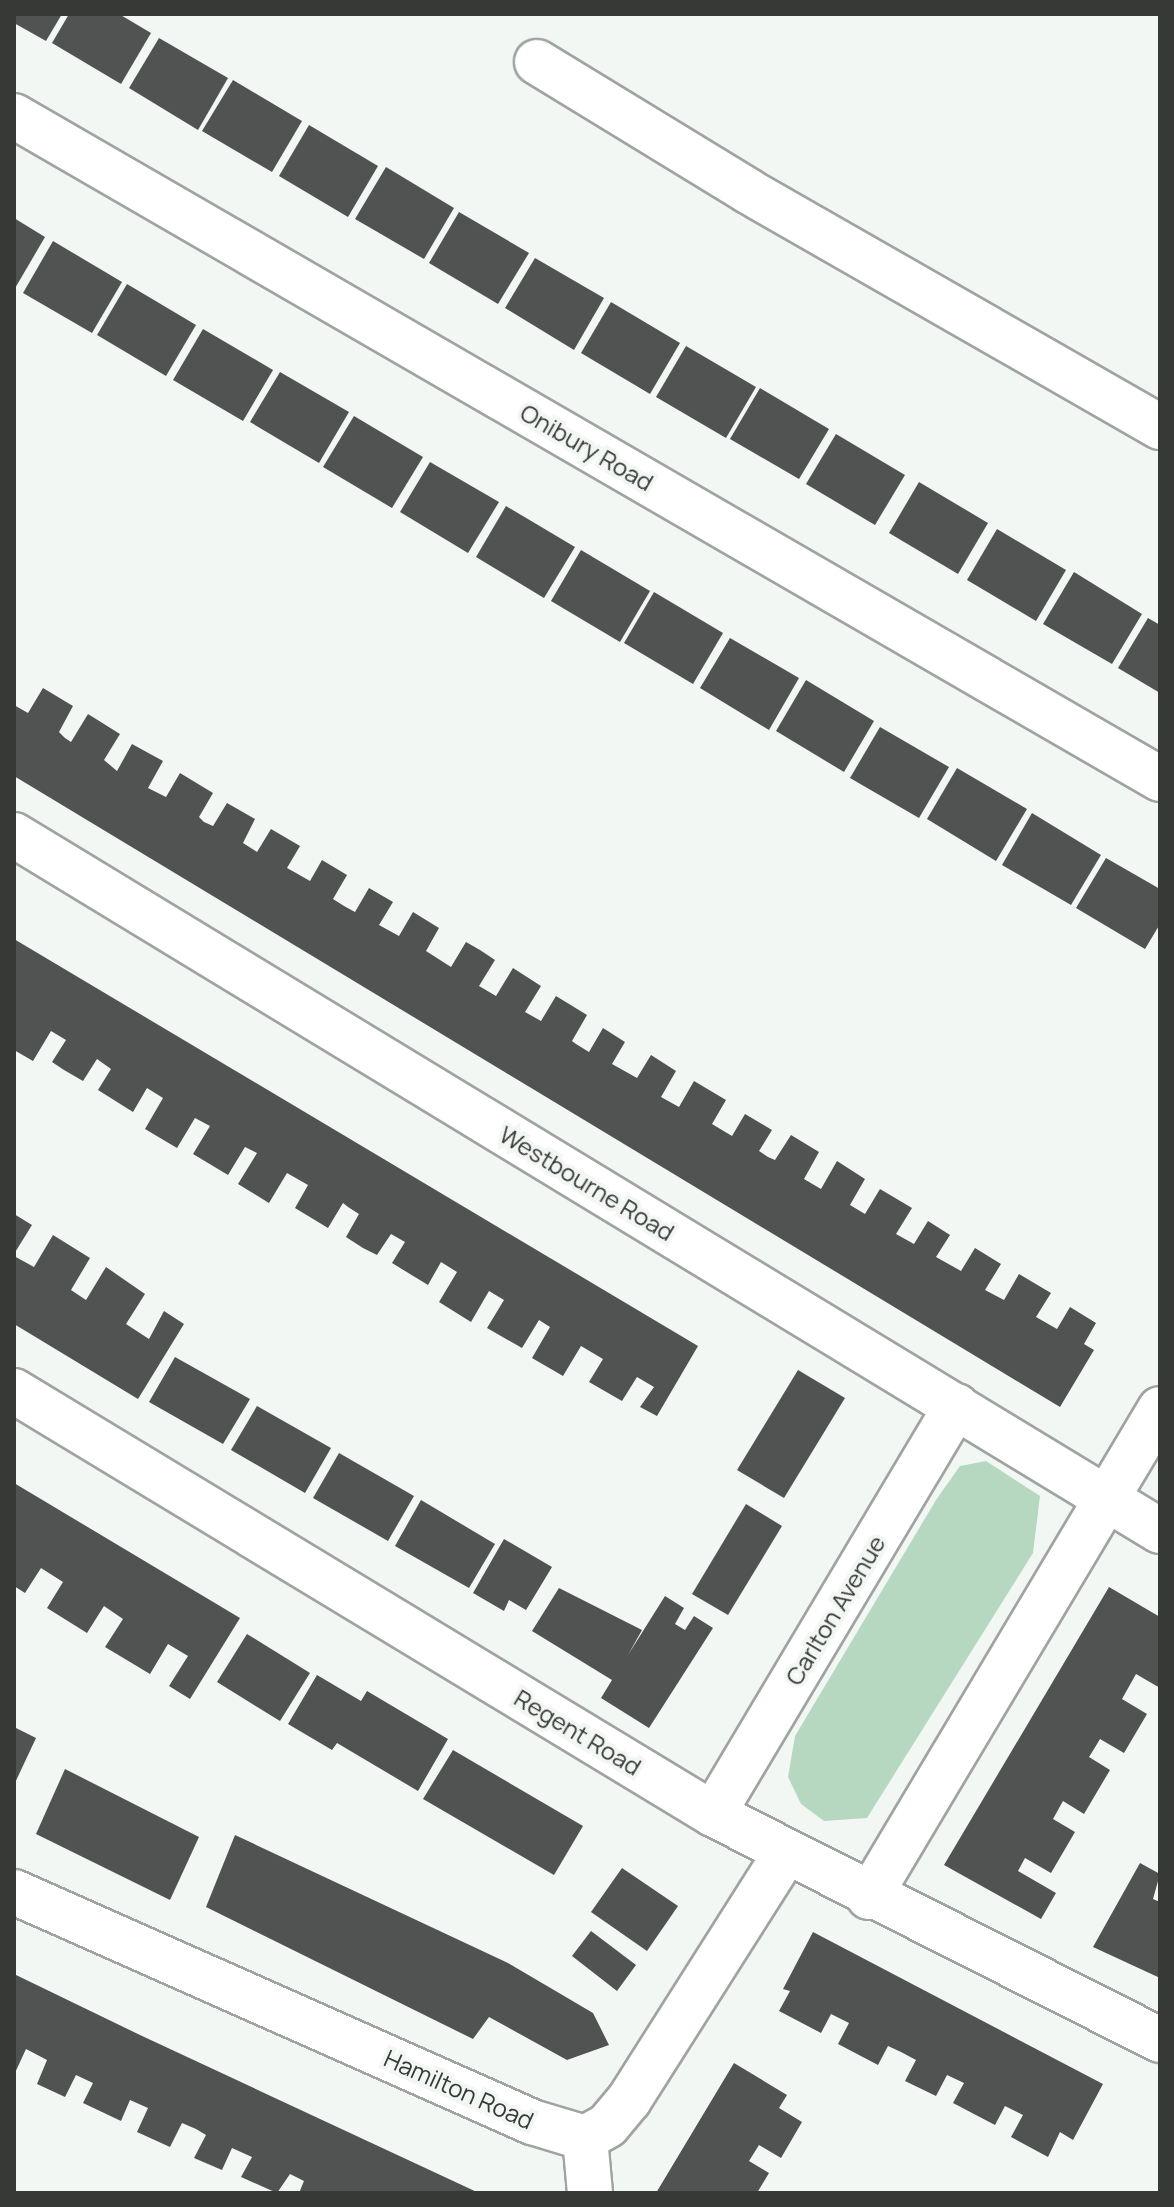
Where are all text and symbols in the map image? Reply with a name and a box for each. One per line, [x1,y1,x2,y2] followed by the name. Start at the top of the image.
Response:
[515,397,659,497] street label: Onibury Road
[495,1120,679,1246] street label: Westbourne Road
[779,1530,891,1690] street label: Carlton Avenue
[509,1683,647,1781] street label: Regent Road
[380,2043,538,2135] street label: Hamilton Road

